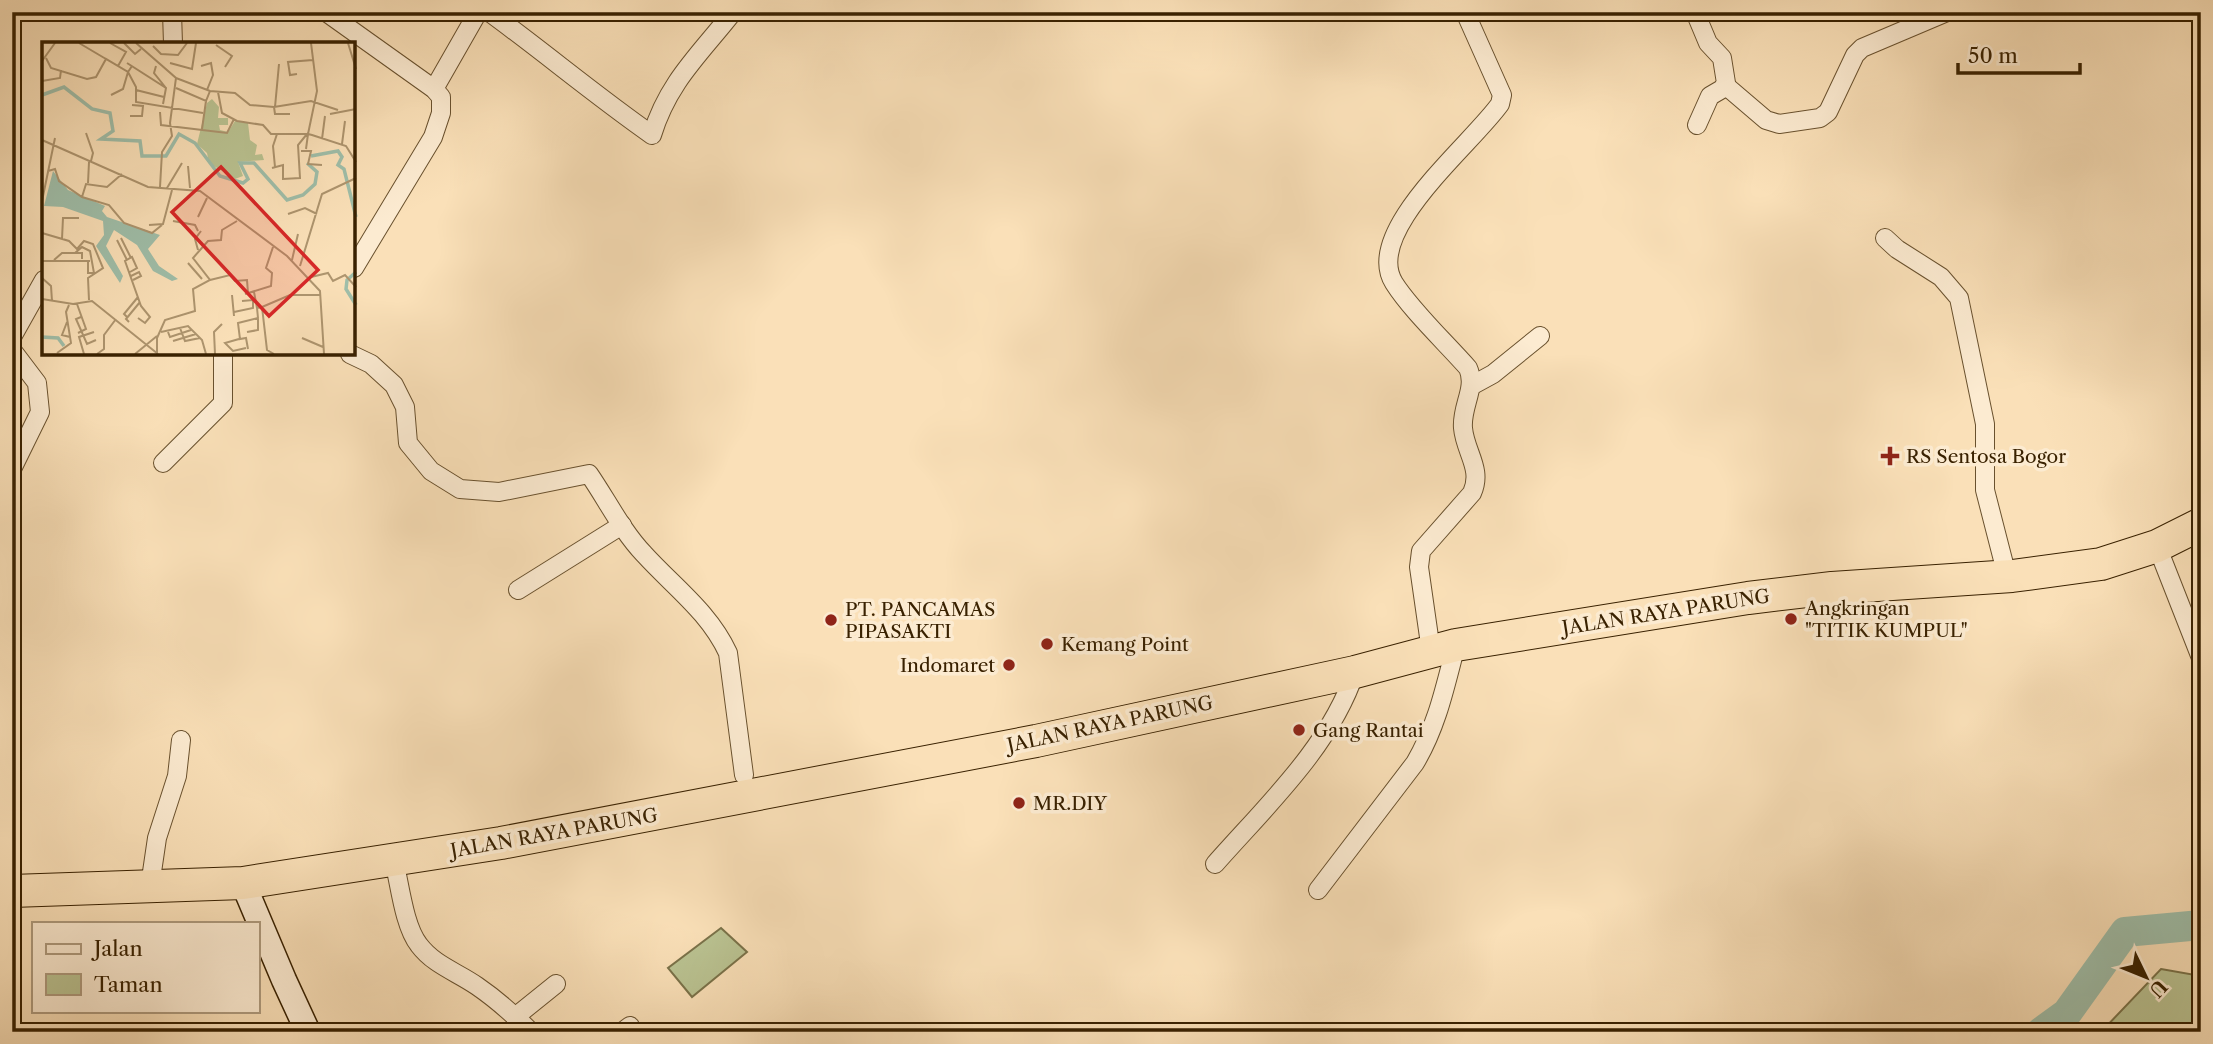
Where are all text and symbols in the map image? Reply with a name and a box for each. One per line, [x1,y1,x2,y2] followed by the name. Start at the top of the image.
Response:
[1958,32,2080,76] scale bar
[42,42,355,355] inset map
[1968,43,2018,68] text: 50 m
[1906,445,2066,468] place label: RS Sentosa Bogor
[1880,446,1900,466] marker: RS Sentosa Bogor
[1558,584,1771,640] street label: JALAN RAYA PARUNG
[1804,597,1968,642] place label: Angkringan "TITIK KUMPUL"
[845,598,995,643] place label: PT. PANCAMAS PIPASAKTI
[1783,611,1799,627] marker: Angkringan "TITIK KUMPUL"
[823,612,839,628] marker: PT. PANCAMAS PIPASAKTI
[1061,633,1189,656] place label: Kemang Point
[1039,636,1055,652] marker: Kemang Point
[900,654,995,677] place label: Indomaret
[1001,657,1017,673] marker: Indomaret
[1002,691,1215,758] street label: JALAN RAYA PARUNG
[1313,719,1424,742] place label: Gang Rantai
[1291,722,1307,738] marker: Gang Rantai
[1033,792,1108,815] place label: MR.DIY
[1011,795,1027,811] marker: MR.DIY
[446,803,659,863] street label: JALAN RAYA PARUNG
[32,922,259,1012] legend
[91,936,143,961] text: Jalan
[2112,942,2182,1012] north arrow
[94,972,163,997] text: Taman
[2144,975,2172,1002] text: U

